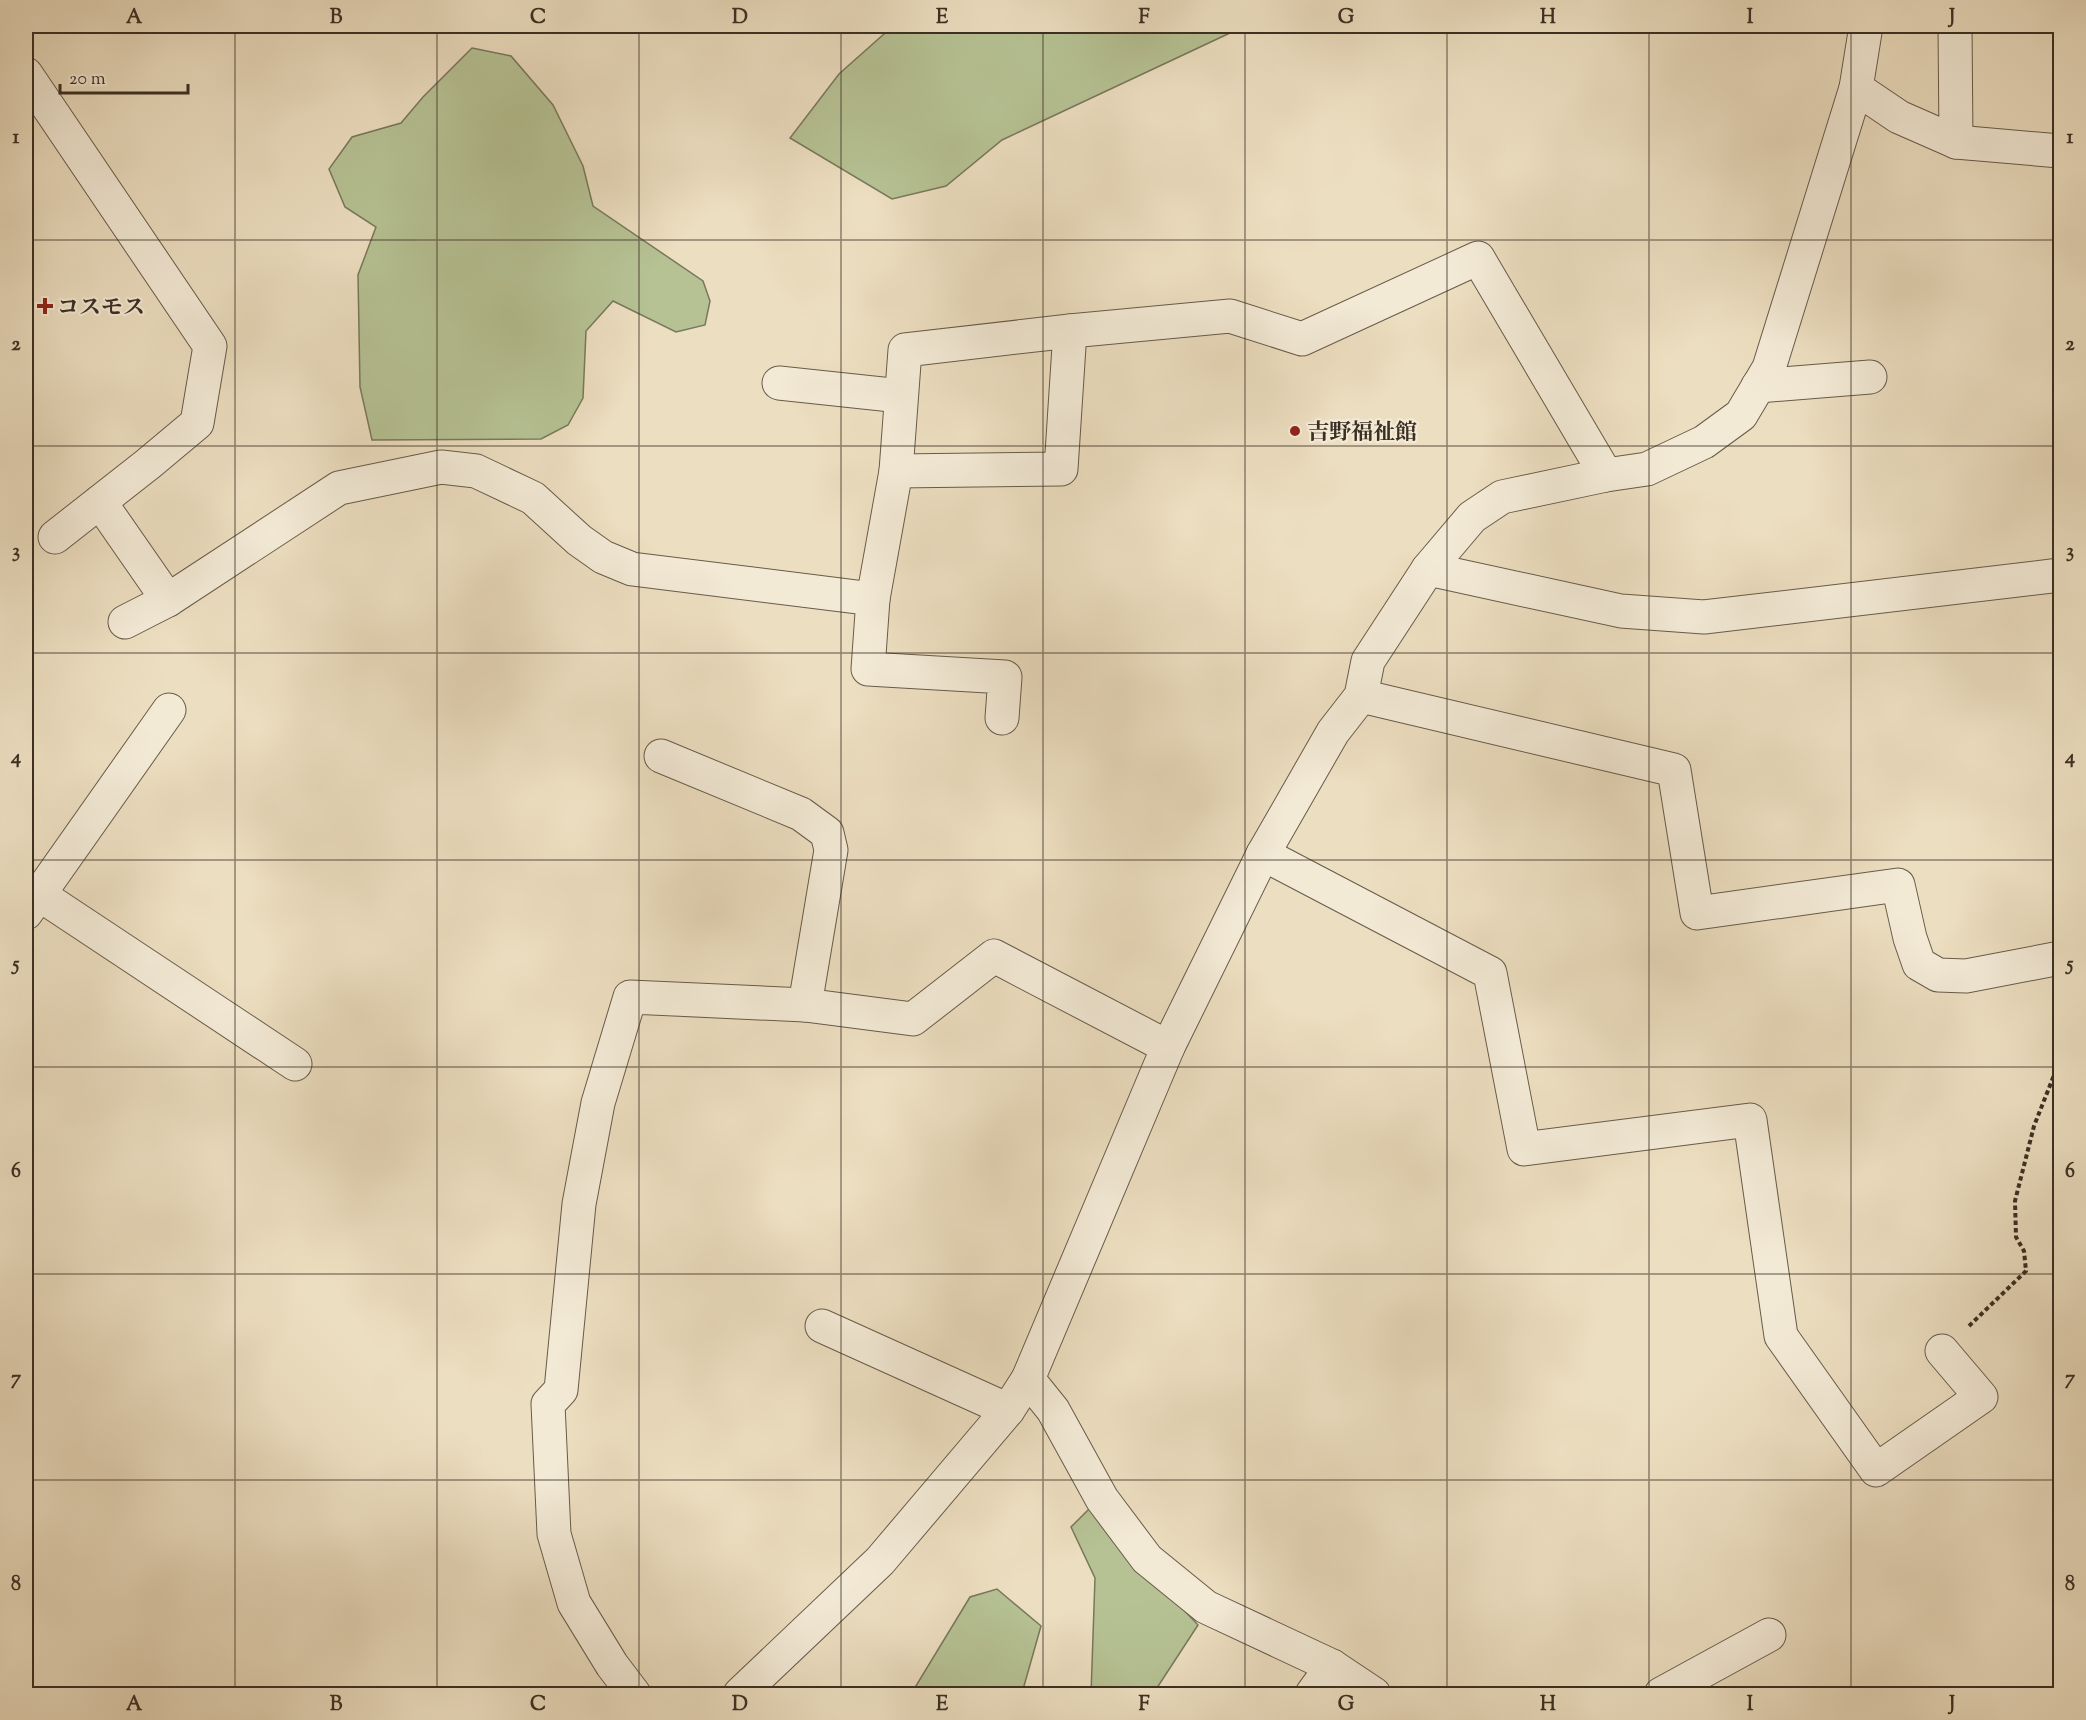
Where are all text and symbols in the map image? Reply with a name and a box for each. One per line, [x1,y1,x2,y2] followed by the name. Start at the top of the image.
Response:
[126,4,143,33] text: A
[330,4,343,33] text: B
[530,4,546,33] text: C
[732,4,748,33] text: D
[936,4,949,33] text: E
[1138,4,1150,33] text: F
[1338,4,1355,33] text: G
[1540,4,1556,33] text: H
[1747,4,1754,33] text: I
[1947,4,1955,33] text: J
[60,57,188,95] scale bar
[69,67,106,93] text: 20 m
[13,124,20,153] text: 1
[2067,124,2074,153] text: 1
[57,293,145,325] place label: コスモス
[38,299,52,313] marker: コスモス
[11,331,21,360] text: 2
[2065,331,2075,360] text: 2
[1307,418,1417,450] place label: 吉野福祉館
[1288,424,1302,438] marker: 吉野福祉館
[12,538,20,567] text: 3
[2066,538,2074,567] text: 3
[10,744,21,773] text: 4
[2064,744,2075,773] text: 4
[11,951,20,980] text: 5
[2065,951,2074,980] text: 5
[11,1158,21,1187] text: 6
[2065,1158,2075,1187] text: 6
[11,1365,22,1394] text: 7
[2065,1365,2076,1394] text: 7
[11,1571,21,1600] text: 8
[2065,1571,2075,1600] text: 8
[126,1691,143,1720] text: A
[330,1691,343,1720] text: B
[530,1691,546,1720] text: C
[732,1691,748,1720] text: D
[936,1691,949,1720] text: E
[1138,1691,1150,1720] text: F
[1338,1691,1355,1720] text: G
[1540,1691,1556,1720] text: H
[1747,1691,1754,1720] text: I
[1947,1691,1955,1720] text: J

